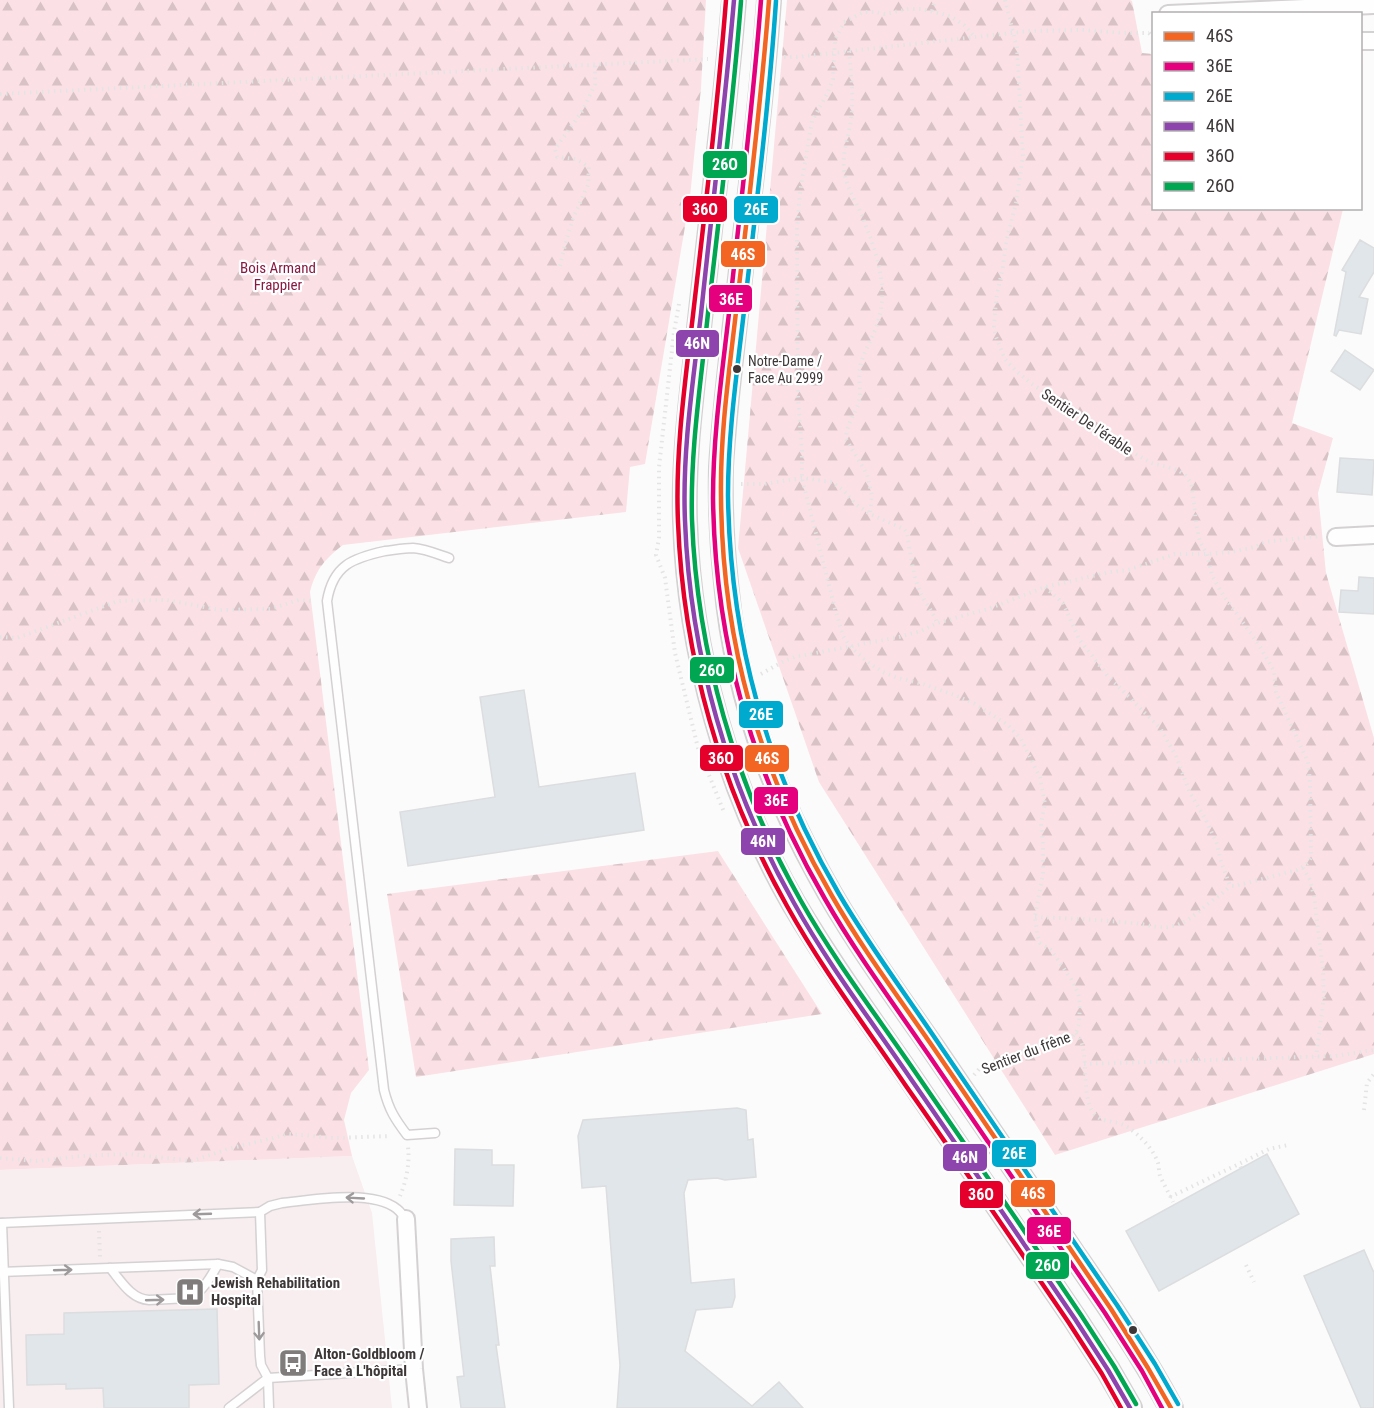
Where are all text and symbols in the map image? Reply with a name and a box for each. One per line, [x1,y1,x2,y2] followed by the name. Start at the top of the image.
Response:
[1152,12,1362,210] legend
[1206,25,1233,46] text: 46S
[1206,55,1233,76] text: 36E
[1206,85,1233,106] text: 26E
[1206,115,1235,136] text: 46N
[1206,145,1235,166] text: 36O
[702,150,748,179] line badge: 26O
[712,155,738,174] text: 26O
[1206,175,1235,196] text: 26O
[682,195,728,223] line badge: 36O
[733,195,779,224] line badge: 26E
[692,200,718,219] text: 36O
[744,200,768,219] text: 26E
[720,240,766,268] line badge: 46S
[731,245,756,264] text: 46S
[240,259,316,294] park label: Bois Armand Frappier
[708,284,753,313] line badge: 36E
[719,290,743,309] text: 36E
[675,329,720,358] line badge: 46N
[684,334,710,353] text: 46N
[748,353,823,386] place label: Notre-Dame / Face Au 2999
[731,363,743,375] marker: Notre-Dame / Face Au 2999
[1038,385,1136,459] street label: Sentier De l'érable
[689,656,735,684] line badge: 26O
[699,661,725,680] text: 26O
[738,700,784,729] line badge: 26E
[749,705,773,724] text: 26E
[699,744,744,772] line badge: 36O
[744,744,790,773] line badge: 46S
[708,749,734,768] text: 36O
[755,749,780,768] text: 46S
[753,786,799,815] line badge: 36E
[764,791,788,810] text: 36E
[740,827,786,856] line badge: 46N
[750,832,776,851] text: 46N
[979,1028,1073,1078] street label: Sentier du frêne
[991,1139,1037,1168] line badge: 26E
[942,1143,988,1172] line badge: 46N
[1002,1144,1026,1163] text: 26E
[952,1148,978,1167] text: 46N
[1010,1179,1056,1208] line badge: 46S
[959,1180,1004,1209] line badge: 36O
[1021,1184,1046,1203] text: 46S
[968,1185,994,1204] text: 36O
[345,1193,365,1204] one-way arrow
[192,1209,212,1220] one-way arrow
[1026,1216,1072,1245] line badge: 36E
[1037,1222,1061,1241] text: 36E
[1025,1251,1070,1280] line badge: 26O
[1035,1256,1061,1275] text: 26O
[52,1264,72,1275] one-way arrow
[211,1274,340,1309] place label: Jewish Rehabilitation Hospital
[174,1276,206,1308] hospital icon: Jewish Rehabilitation Hospital
[145,1294,164,1305] one-way arrow
[253,1320,265,1340] one-way arrow
[1127,1324,1139,1336] unlabelled marker
[314,1345,425,1380] place label: Alton-Goldbloom / Face à L'hôpital
[277,1347,309,1379] bus stop icon: Alton-Goldbloom / Face à L'hôpital

